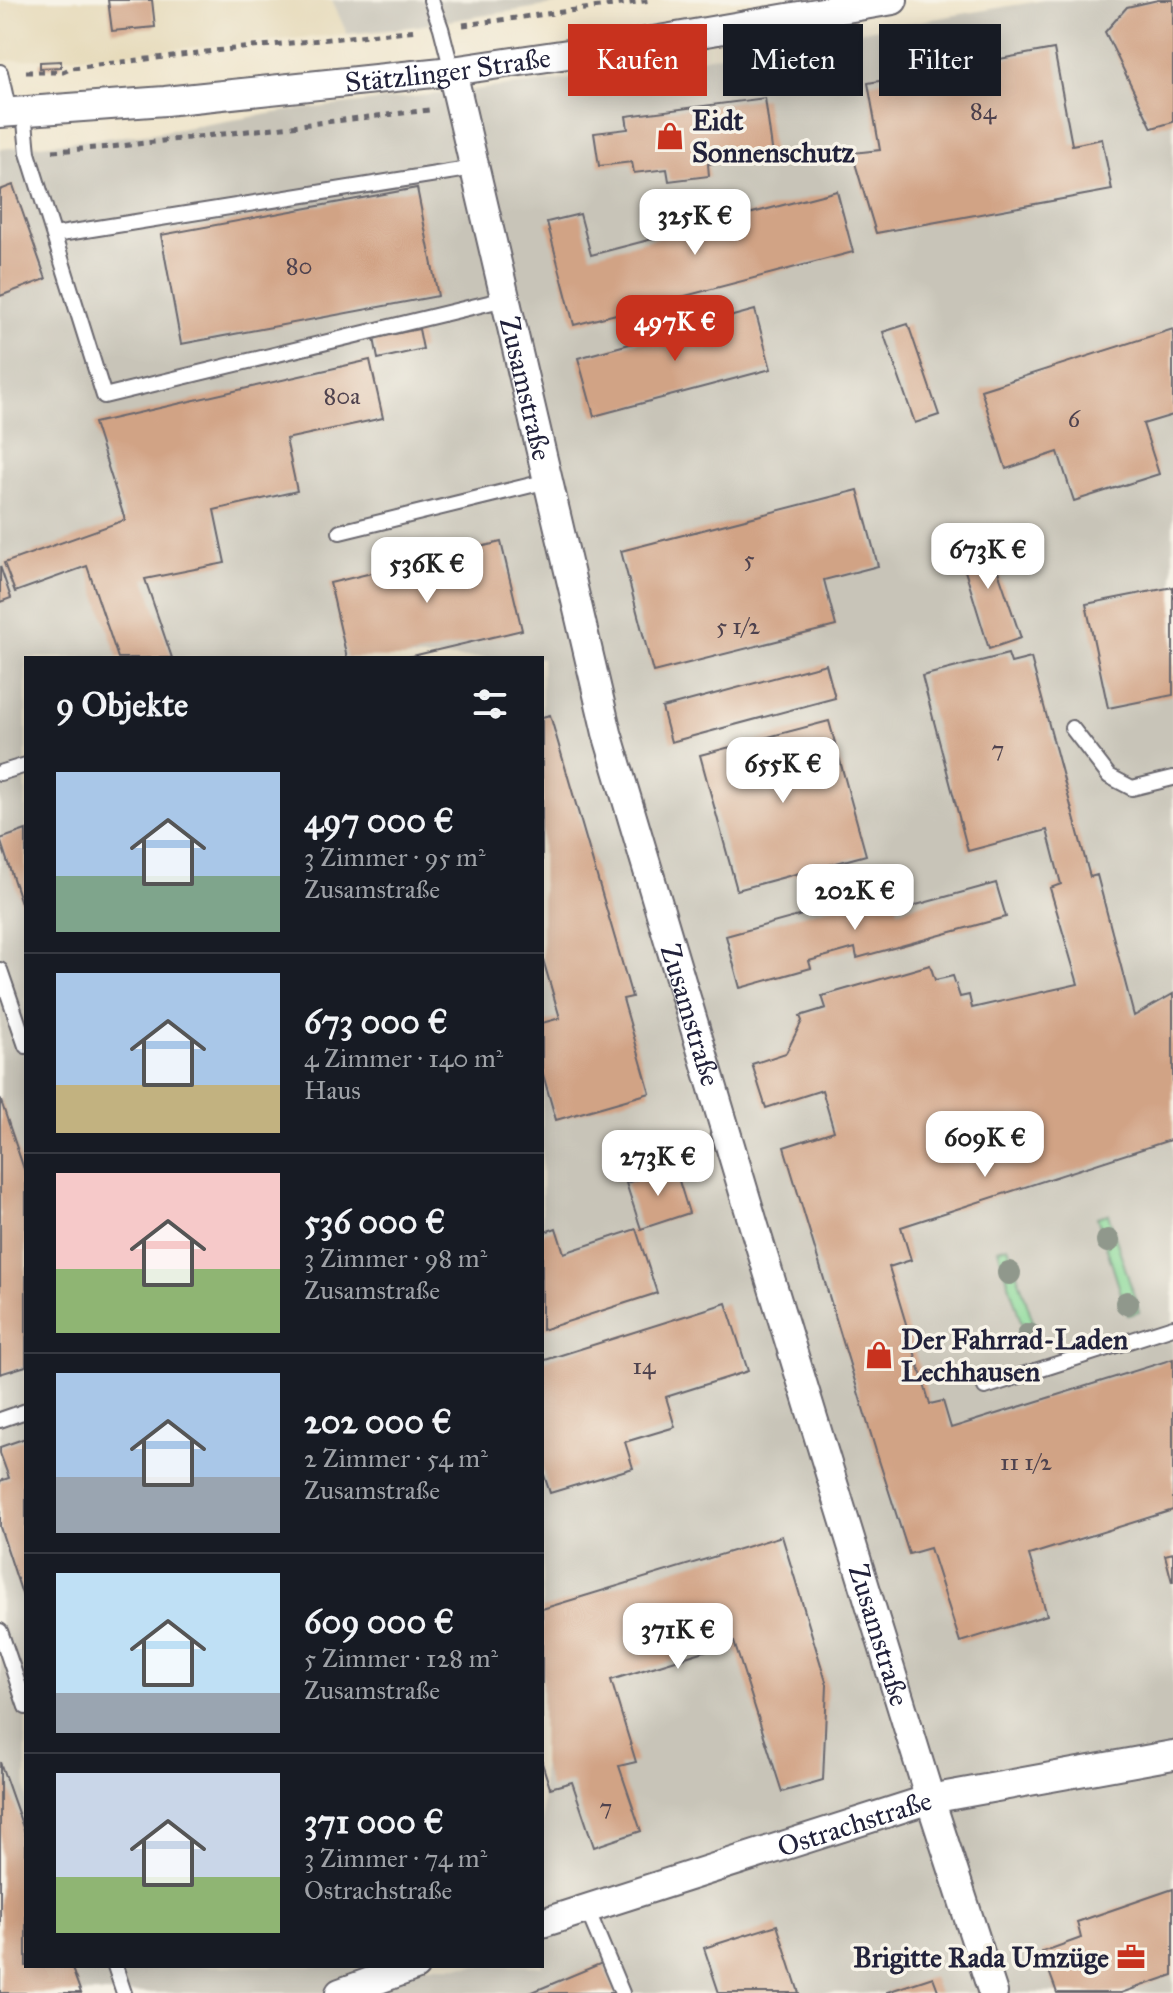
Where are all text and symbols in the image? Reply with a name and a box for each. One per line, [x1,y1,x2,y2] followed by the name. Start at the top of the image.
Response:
[568,24,707,96] chip: Kaufen
[723,24,863,96] chip: Mieten
[879,24,1001,96] chip: Filter
[343,39,553,100] street label: Stätzlinger Straße
[970,96,997,126] house number: 84
[692,103,855,170] place label: Eidt Sonnenschutz
[655,121,685,151] shop icon: Eidt Sonnenschutz
[630,189,760,257] pin: 325K €
[658,199,732,231] text: 325K €
[286,251,312,281] house number: 80
[610,295,740,363] pin: 497K €
[634,305,716,337] text: 497K €
[493,313,560,464] street label: Zusamstraße
[324,381,361,411] house number: 80a
[1068,404,1081,434] house number: 6
[923,523,1053,591] pin: 673K €
[949,533,1027,565] text: 673K €
[362,537,492,605] pin: 536K €
[743,544,755,574] house number: 5
[389,547,465,579] text: 536K €
[716,611,760,641] house number: 5 1/2
[468,682,512,726] icon: filters
[56,684,188,725] text: 9 Objekte
[992,734,1004,764] house number: 7
[718,737,848,805] pin: 655K €
[744,747,822,779] text: 655K €
[304,800,454,841] text: 497 000 €
[120,804,216,900] icon: home
[304,841,485,873] text: 3 Zimmer · 95 m²
[790,864,920,932] pin: 202K €
[304,873,440,905] text: Zusamstraße
[815,874,895,906] text: 202K €
[653,940,729,1090] street label: Zusamstraße
[304,1001,448,1042] text: 673 000 €
[120,1005,216,1101] icon: home
[304,1042,503,1074] text: 4 Zimmer · 140 m²
[304,1074,361,1106] text: Haus
[920,1111,1050,1179] pin: 609K €
[944,1121,1026,1153] text: 609K €
[593,1130,723,1198] pin: 273K €
[620,1140,696,1172] text: 273K €
[304,1201,445,1242] text: 536 000 €
[120,1205,216,1301] icon: home
[304,1242,487,1274] text: 3 Zimmer · 98 m²
[304,1274,440,1306] text: Zusamstraße
[901,1322,1128,1389] place label: Der Fahrrad-Laden Lechhausen
[864,1340,894,1370] shop icon: Der Fahrrad-Laden Lechhausen
[633,1351,656,1381] house number: 14
[304,1401,452,1442] text: 202 000 €
[120,1405,216,1501] icon: home
[304,1442,488,1474] text: 2 Zimmer · 54 m²
[1000,1447,1052,1477] house number: 11 1/2
[304,1474,440,1506] text: Zusamstraße
[841,1560,918,1710] street label: Zusamstraße
[304,1601,454,1642] text: 609 000 €
[613,1603,743,1671] pin: 371K €
[120,1605,216,1701] icon: home
[641,1613,715,1645] text: 371K €
[304,1642,498,1674] text: 5 Zimmer · 128 m²
[304,1674,440,1706] text: Zusamstraße
[773,1782,936,1864] street label: Ostrachstraße
[600,1792,612,1822] house number: 7
[304,1801,444,1842] text: 371 000 €
[120,1805,216,1901] icon: home
[304,1842,487,1874] text: 3 Zimmer · 74 m²
[304,1874,452,1906] text: Ostrachstraße
[853,1940,1109,1975] place label: Brigitte Rada Umzüge
[1116,1942,1146,1972] office icon: Brigitte Rada Umzüge

